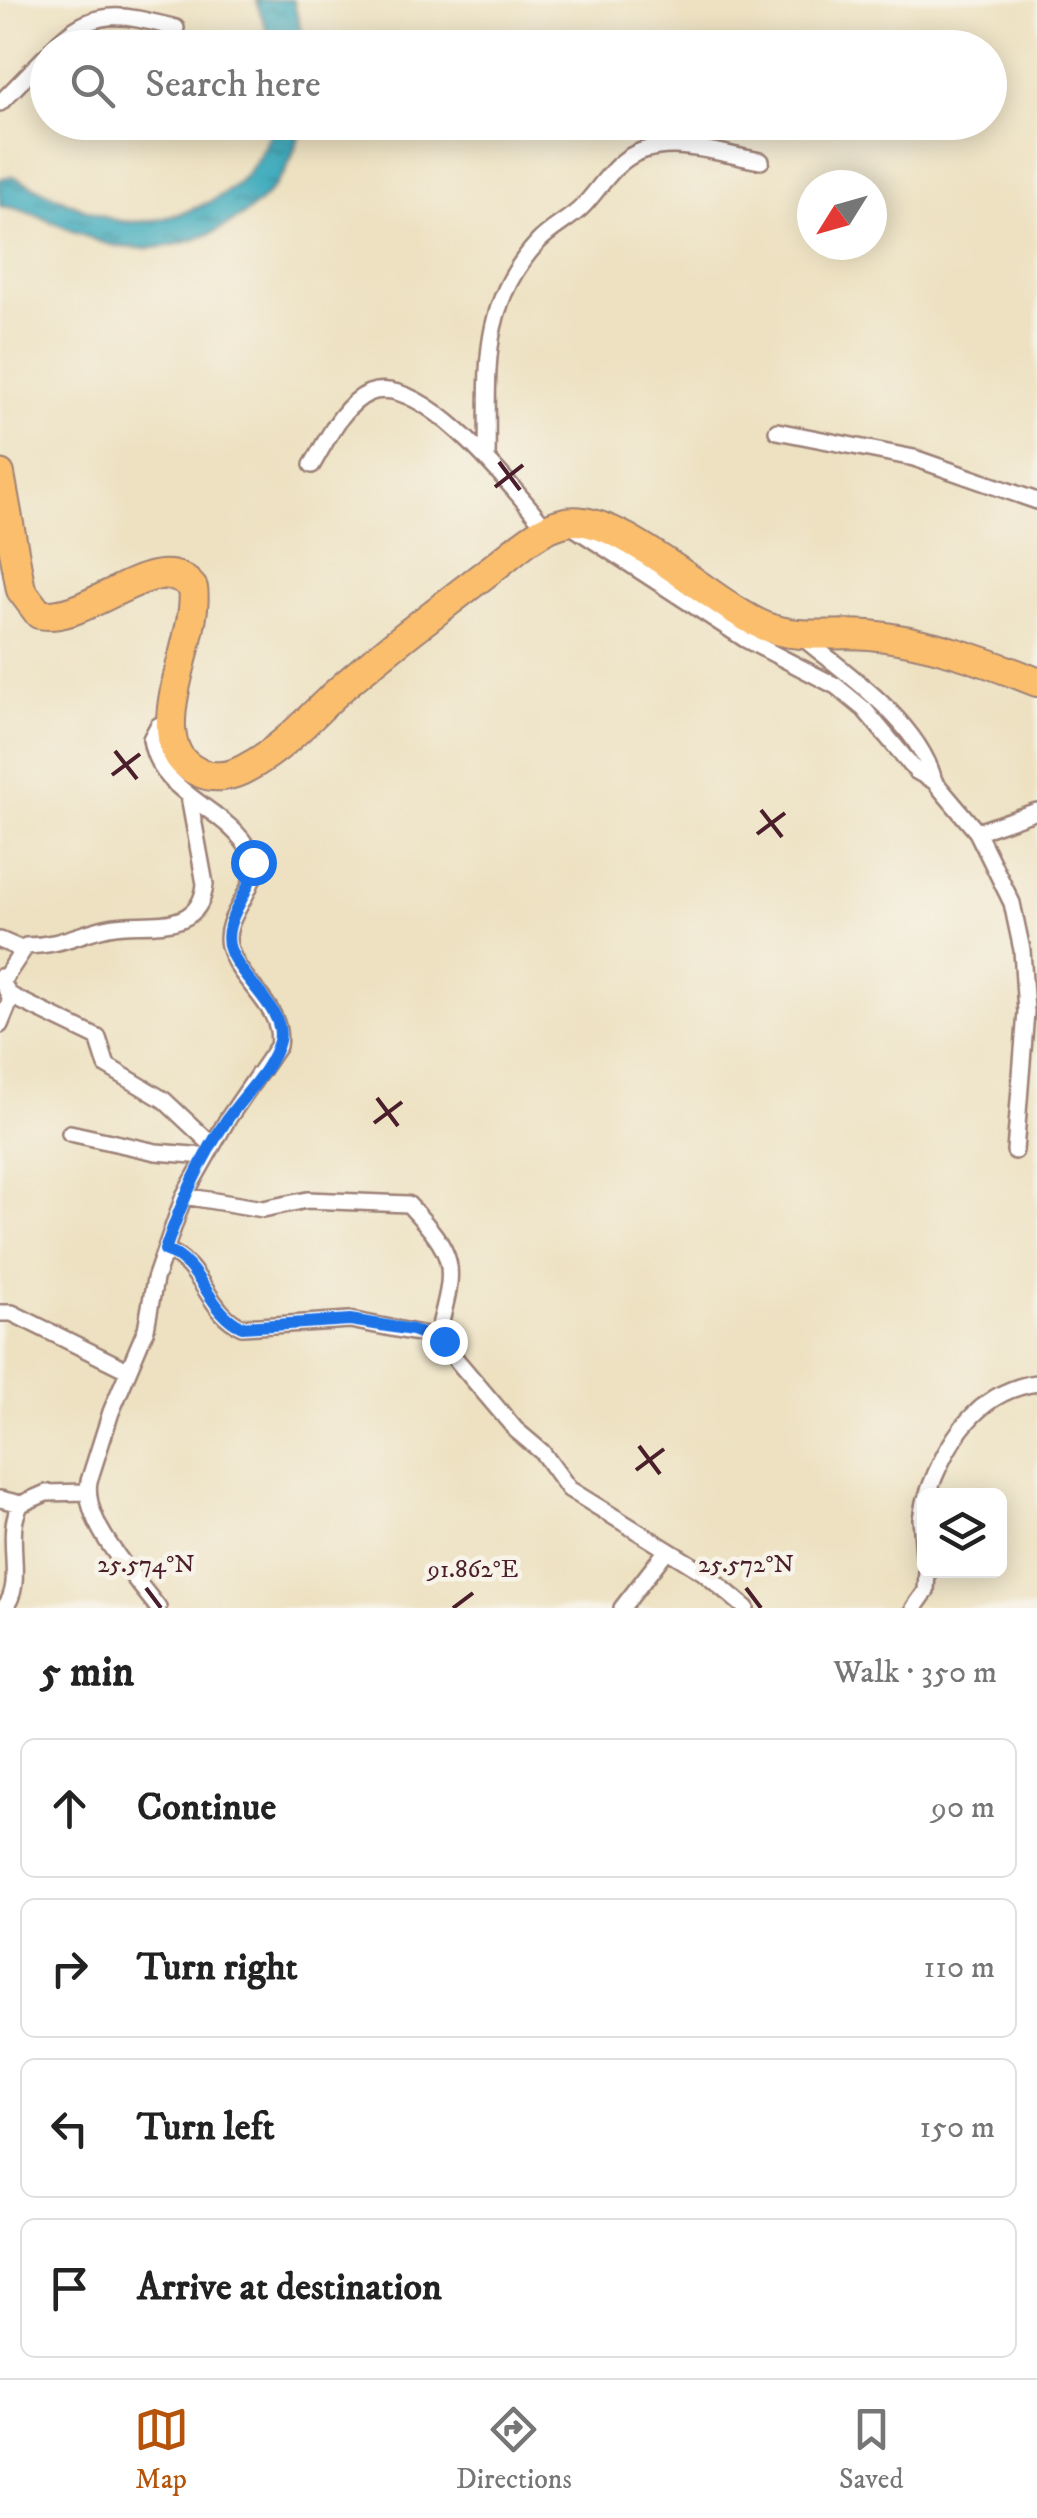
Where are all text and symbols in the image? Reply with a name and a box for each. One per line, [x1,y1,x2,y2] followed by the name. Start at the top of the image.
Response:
[30,30,1007,140] search box
[65,58,120,113] icon: search
[145,61,321,109] text: Search here
[797,170,887,260] north arrow
[231,840,277,886] route start
[422,1319,468,1365] route end
[917,1488,1007,1578] map controls
[917,1488,1007,1578] button: layers
[97,1549,195,1580] text: 25.574°N
[698,1549,794,1580] text: 25.572°N
[426,1554,518,1585] text: 91.862°E
[40,1647,134,1699] text: 5 min
[833,1653,997,1693] text: Walk · 350 m
[42,1781,97,1836] icon: ahead
[137,1784,276,1832] text: Continue
[931,1788,995,1828] text: 90 m
[42,1941,97,1996] icon: right
[137,1944,298,1992] text: Turn right
[923,1948,995,1988] text: 110 m
[42,2101,97,2156] icon: left
[137,2104,275,2152] text: Turn left
[919,2108,995,2148] text: 150 m
[42,2261,97,2316] icon: arrive
[137,2264,442,2312] text: Arrive at destination
[134,2402,189,2497] tab: Map
[456,2402,572,2497] tab: Directions
[839,2402,903,2497] tab: Saved

